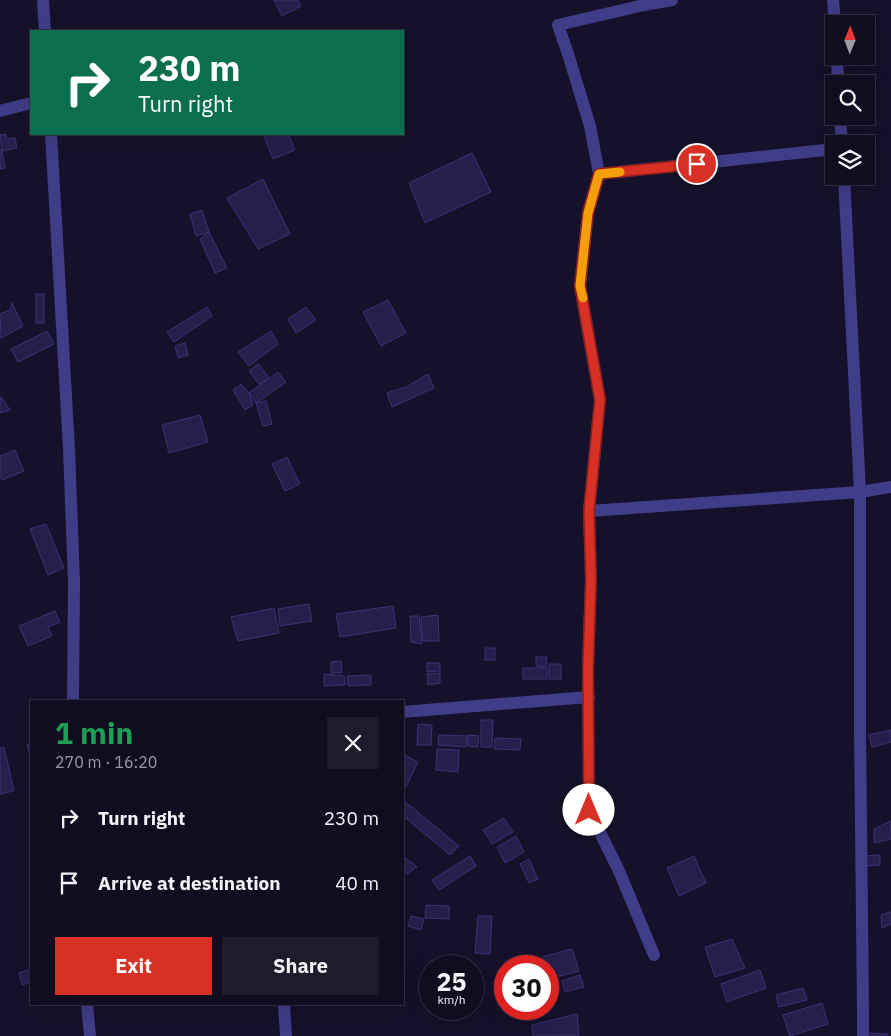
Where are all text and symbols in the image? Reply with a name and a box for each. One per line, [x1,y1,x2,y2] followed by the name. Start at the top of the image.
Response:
[825,15,875,65] north arrow
[825,15,875,185] map controls
[138,45,241,91] text: 230 m
[55,50,120,115] icon: right
[825,75,875,125] button: search
[138,89,233,118] text: Turn right
[825,135,875,185] button: layers
[676,143,718,185] pin
[683,150,711,178] icon: arrive
[55,713,133,752] text: 1 min
[327,717,379,769] button: close
[55,752,157,772] text: 270 m · 16:20
[562,783,614,835] position arrow
[55,804,83,832] icon: right
[98,806,185,830] text: Turn right
[324,806,379,830] text: 230 m
[55,869,83,897] icon: arrive
[98,871,281,895] text: Arrive at destination
[335,871,379,895] text: 40 m
[55,937,212,995] button: Exit
[222,937,379,995] button: Share
[494,955,559,1020] speed limit sign: 30
[436,965,467,998] text: 25
[437,992,466,1007] text: km/h

